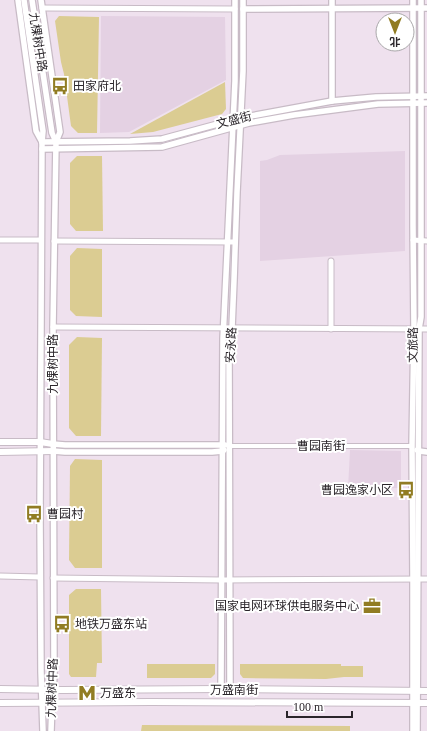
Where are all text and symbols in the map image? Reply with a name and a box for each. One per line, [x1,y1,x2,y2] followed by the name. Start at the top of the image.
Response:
[26,11,50,73] street label: 九棵树中路
[375,12,415,52] north arrow
[390,36,401,48] text: 北
[50,76,70,96] bus stop icon: 田家府北
[73,79,121,93] place label: 田家府北
[215,109,253,131] street label: 文盛街
[223,327,239,363] street label: 安永路
[406,327,420,363] street label: 文旅路
[46,334,60,394] street label: 九棵树中路
[297,439,345,453] street label: 曹园南街
[396,480,416,500] bus stop icon: 曹园逸家小区
[321,483,393,497] place label: 曹园逸家小区
[24,504,44,524] bus stop icon: 曹园村
[47,507,84,521] place label: 曹园村
[362,596,382,616] office icon: 国家电网环球供电服务中心
[215,599,359,613] place label: 国家电网环球供电服务中心
[52,614,72,634] bus stop icon: 地铁万盛东站
[75,617,147,631] place label: 地铁万盛东站
[44,658,60,718] street label: 九棵树中路
[77,683,97,703] metro station icon: 万盛东
[210,683,258,697] street label: 万盛南街
[100,686,136,700] place label: 万盛东
[287,693,352,719] scale bar
[293,700,324,714] text: 100 m

